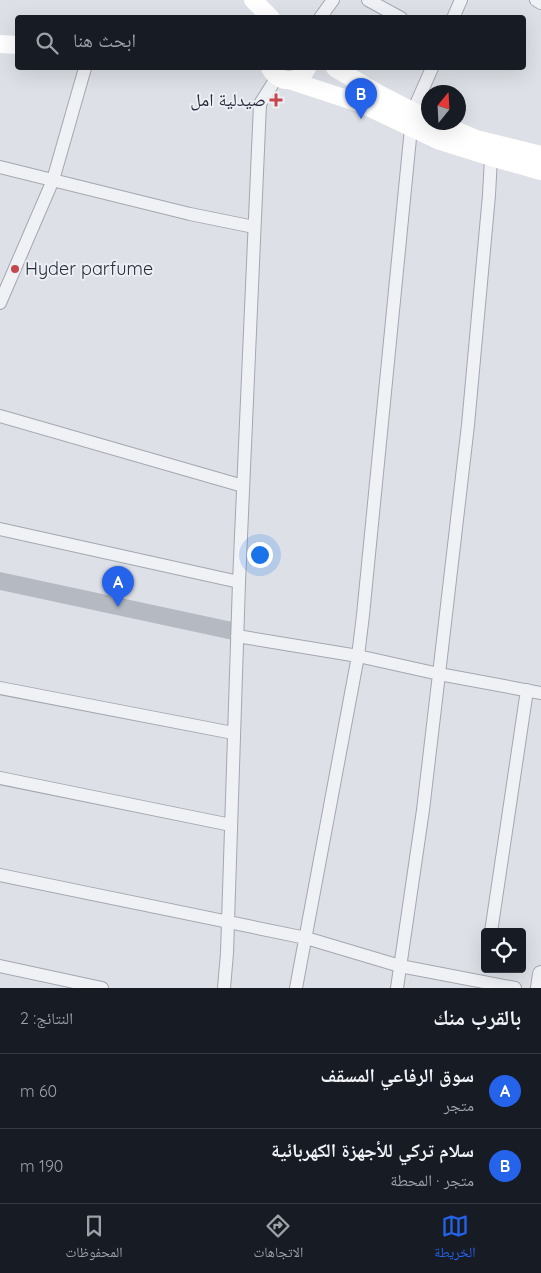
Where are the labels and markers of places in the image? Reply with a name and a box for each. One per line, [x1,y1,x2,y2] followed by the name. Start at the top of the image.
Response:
[345,78,377,119] pin: B
[190,88,266,111] place label: صيدلية امل
[270,94,282,106] marker: صيدلية امل
[25,257,153,280] place label: Hyder parfume
[9,263,21,275] marker: Hyder parfume
[102,566,134,607] pin: A

